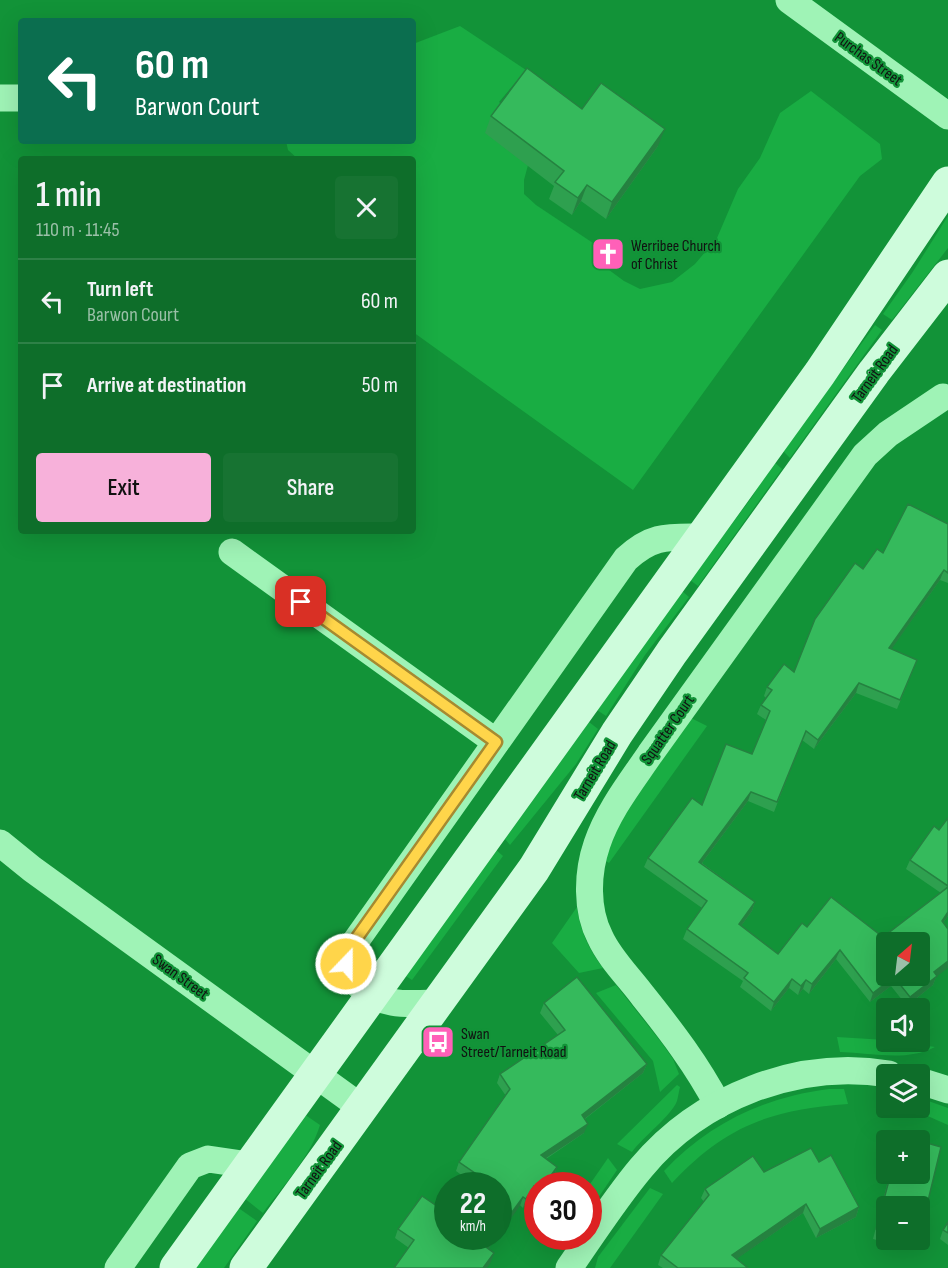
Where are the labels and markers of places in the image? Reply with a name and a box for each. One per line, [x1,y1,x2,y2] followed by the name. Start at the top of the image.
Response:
[590,236,626,272] church icon: Werribee Church of Christ
[631,237,721,274] place label: Werribee Church of Christ
[275,576,326,627] pin
[420,1024,456,1060] bus stop icon: Swan Street/Tarneit Road
[461,1025,566,1062] place label: Swan Street/Tarneit Road

